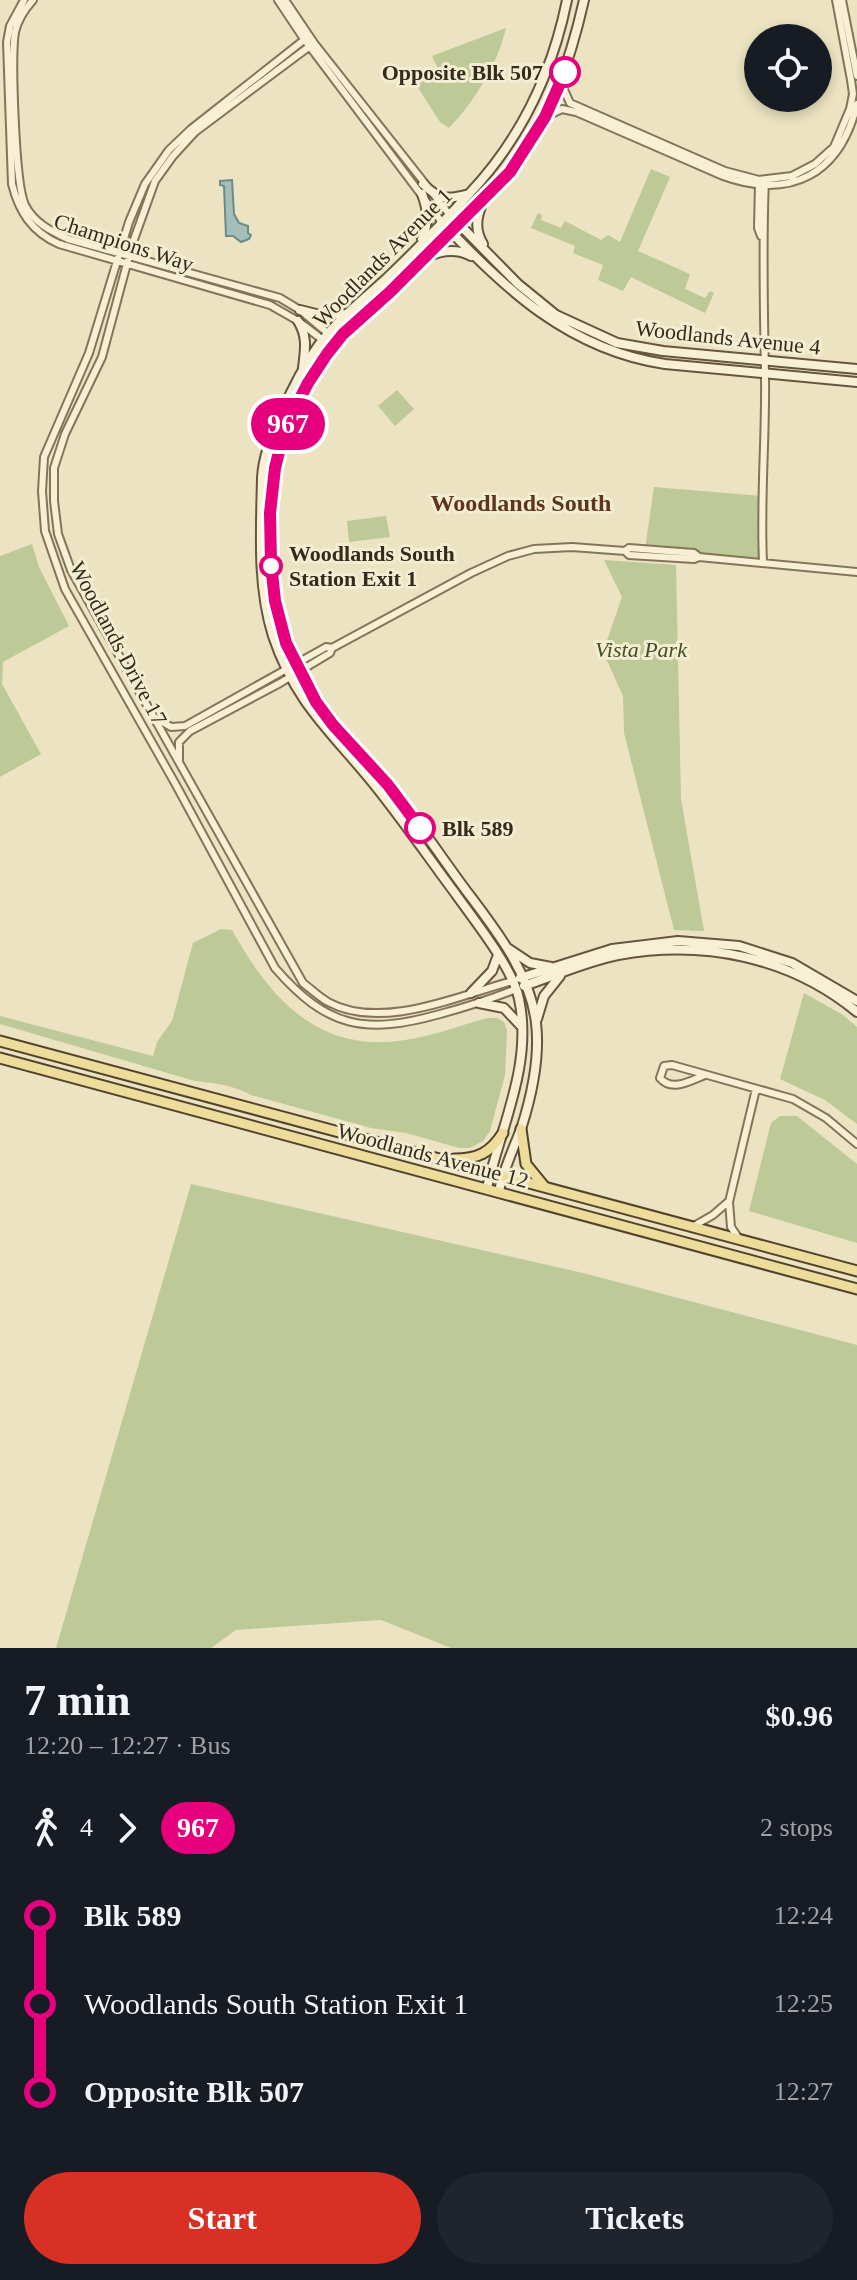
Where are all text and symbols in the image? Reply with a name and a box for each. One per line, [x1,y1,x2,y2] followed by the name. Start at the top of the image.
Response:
[744,24,832,112] map controls
[744,24,832,112] button: locate
[550,57,580,87] marker: Opposite Blk 507
[382,60,543,85] place label: Opposite Blk 507
[308,183,457,332] street label: Woodlands Avenue 1
[51,208,197,277] street label: Champions Way
[634,315,822,360] street label: Woodlands Avenue 4
[242,398,334,450] line badge: 967
[267,408,309,439] text: 967
[431,490,611,516] district label: Woodlands South
[289,541,455,591] place label: Woodlands South Station Exit 1
[260,555,282,577] marker: Woodlands South Station Exit 1
[65,557,172,729] street label: Woodlands Drive 17
[595,637,688,662] park label: Vista Park
[405,813,435,843] marker: Blk 589
[442,816,514,841] place label: Blk 589
[334,1118,531,1193] street label: Woodlands Avenue 12
[24,1676,130,1725] text: 7 min
[766,1699,833,1732] text: $0.96
[24,1731,231,1760] text: 12:20 – 12:27 · Bus
[24,1806,68,1850] icon: walk
[105,1806,149,1850] icon: forward
[177,1812,219,1843] text: 967
[80,1813,93,1842] text: 4
[760,1813,833,1842] text: 2 stops
[84,1899,182,1932] text: Blk 589
[774,1901,833,1930] text: 12:24
[84,1987,468,2020] text: Woodlands South Station Exit 1
[774,1989,833,2018] text: 12:25
[84,2075,304,2108] text: Opposite Blk 507
[774,2077,833,2106] text: 12:27
[24,2172,421,2264] button: Start
[437,2172,833,2264] button: Tickets

